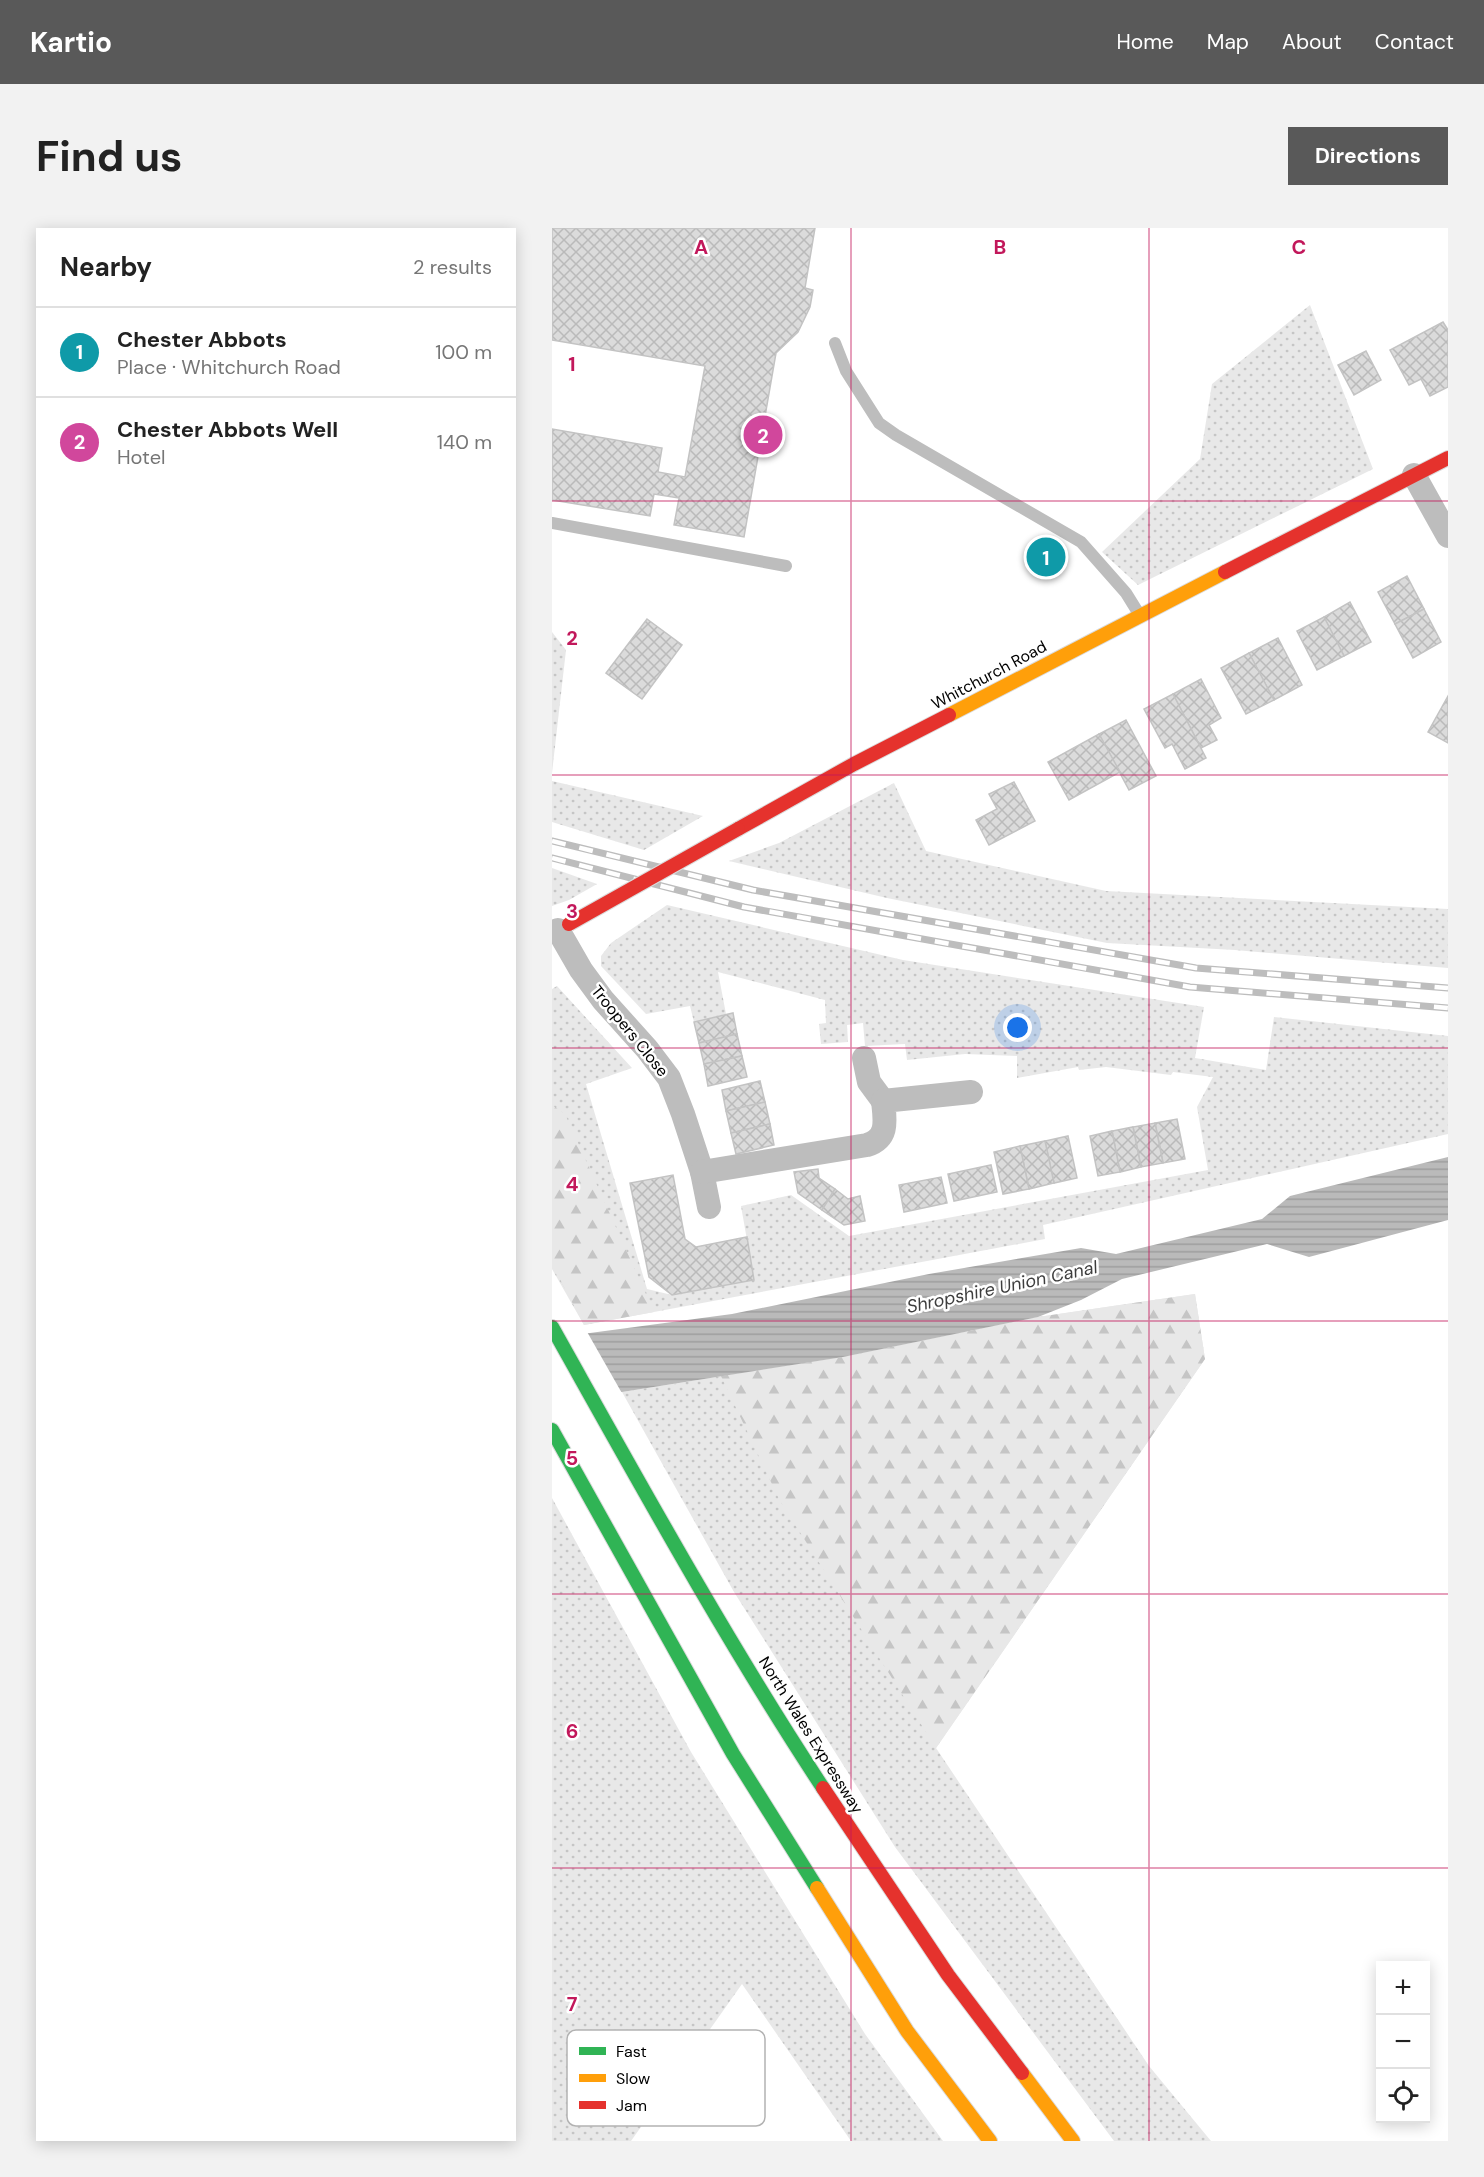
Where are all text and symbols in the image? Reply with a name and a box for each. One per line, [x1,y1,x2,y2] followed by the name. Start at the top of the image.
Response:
[30,24,112,61] text: Kartio
[1116,28,1174,56] text: Home
[1207,28,1249,56] text: Map
[1282,28,1342,56] text: About
[1375,28,1454,56] text: Contact
[1288,127,1448,185] button: Directions
[36,129,182,184] text: Find us
[694,234,708,260] text: A
[994,234,1006,260] text: B
[1292,234,1306,260] text: C
[60,250,152,284] text: Nearby
[413,254,492,280] text: 2 results
[117,325,287,354] text: Chester Abbots
[76,339,83,365] text: 1
[435,339,492,365] text: 100 m
[568,351,576,377] text: 1
[117,354,341,380] text: Place · Whitchurch Road
[744,412,782,458] pin: 2
[117,415,338,444] text: Chester Abbots Well
[74,429,85,455] text: 2
[437,429,492,455] text: 140 m
[117,444,165,470] text: Hotel
[1026,534,1066,580] pin: 1
[566,625,578,651] text: 2
[928,636,1050,714] street label: Whitchurch Road
[566,898,578,924] text: 3
[587,981,673,1081] street label: Troopers Close
[1003,1013,1032,1042] your location
[566,1171,579,1197] text: 4
[904,1255,1101,1319] water label: Shropshire Union Canal
[566,1445,578,1471] text: 5
[754,1653,868,1818] street label: North Wales Expressway
[566,1718,578,1744] text: 6
[1376,1961,1430,2123] map controls
[1376,1961,1430,2015] button: +
[567,1991,578,2017] text: 7
[1376,2015,1430,2069] button: −
[567,2030,765,2126] legend
[616,2041,647,2062] text: Fast
[616,2068,650,2089] text: Slow
[1376,2069,1430,2123] button: locate
[616,2095,647,2116] text: Jam

